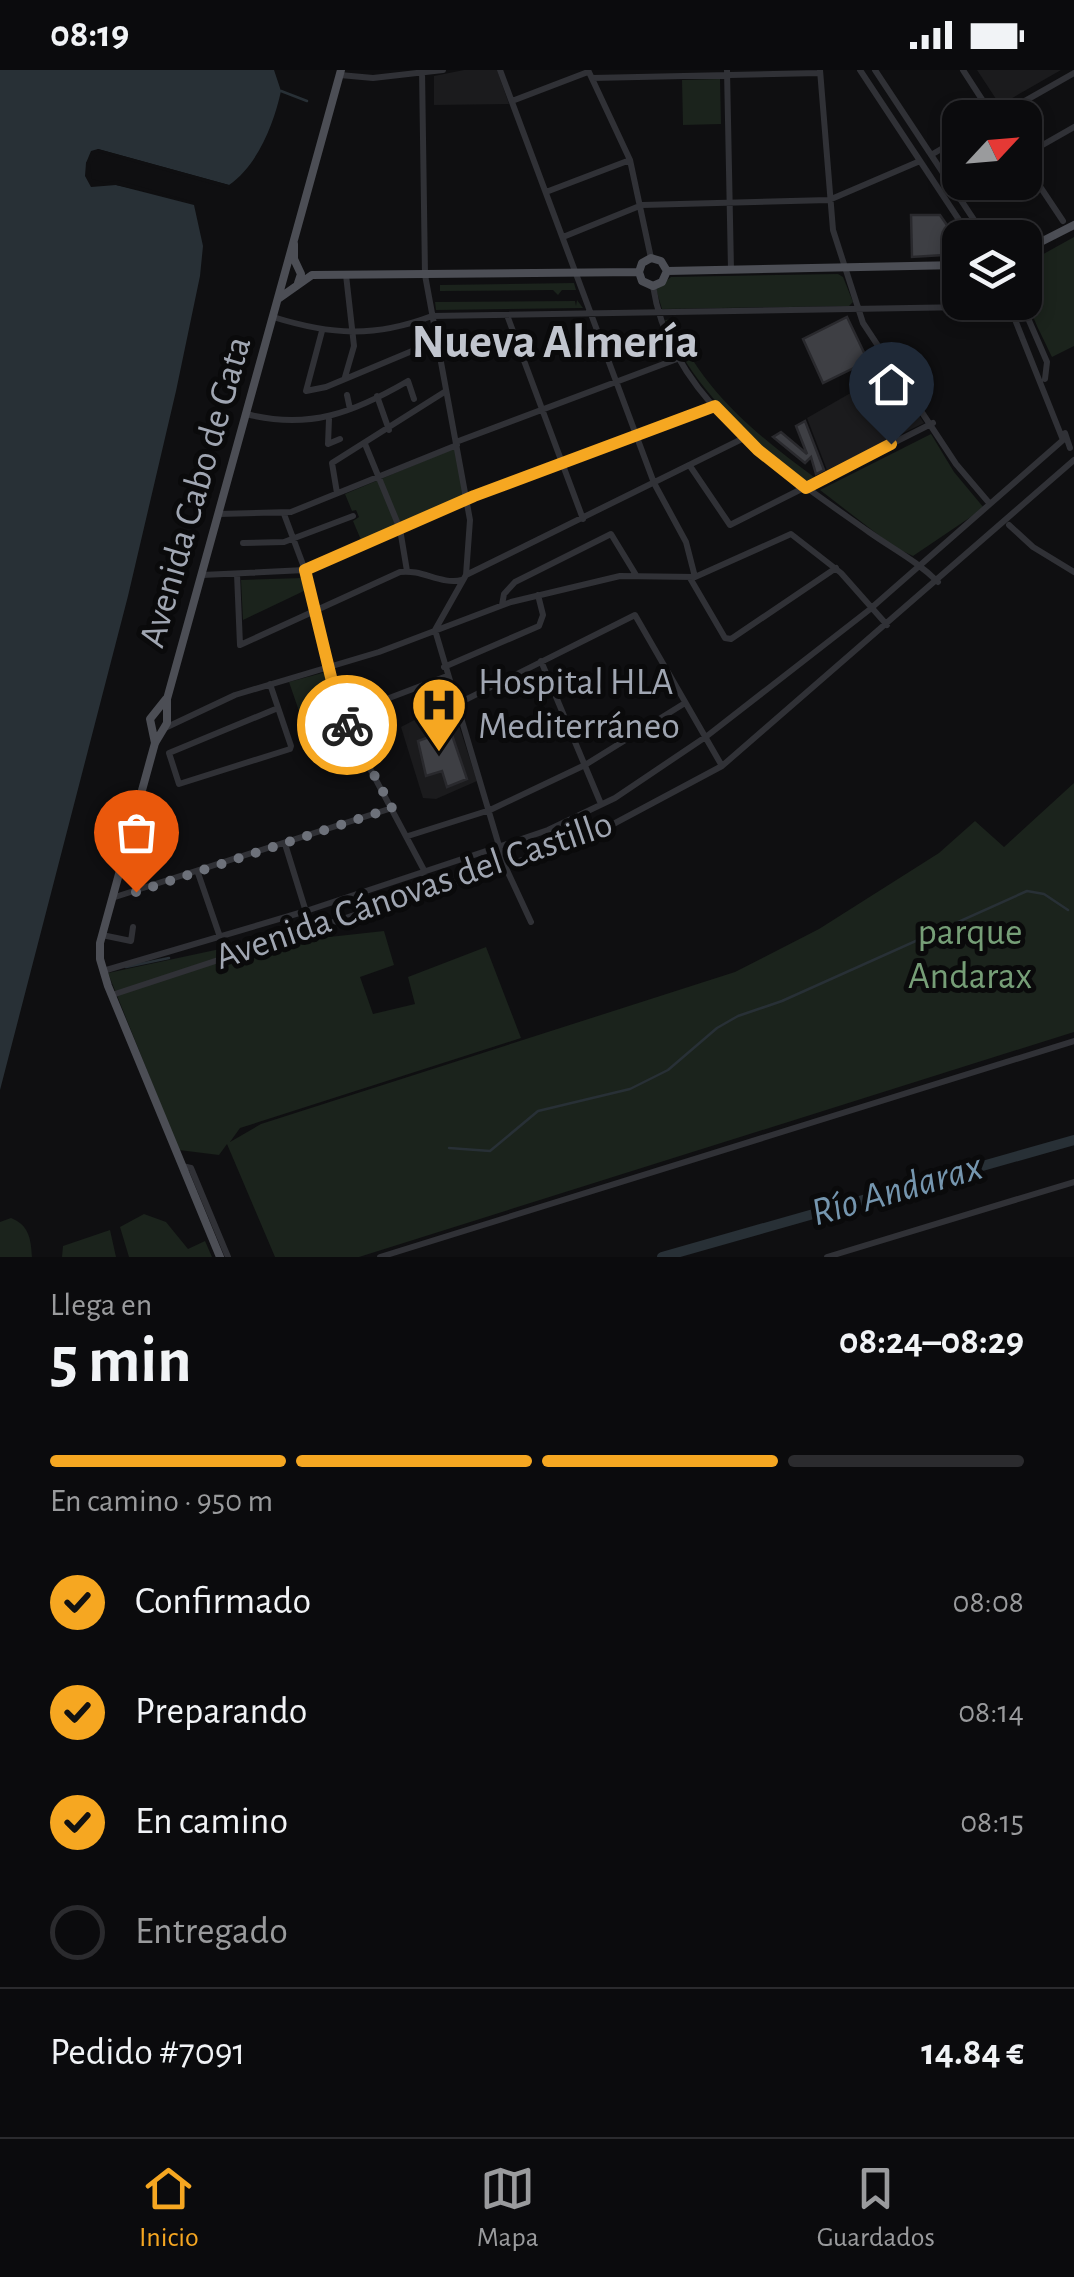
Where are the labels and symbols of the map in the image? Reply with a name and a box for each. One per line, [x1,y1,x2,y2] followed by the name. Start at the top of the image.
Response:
[942,100,1042,200] north arrow
[411,319,699,367] district label: Nueva Almería
[133,332,259,652] street label: Avenida Cabo de Gata
[849,342,934,445] pin
[478,664,680,746] place label: Hospital HLA Mediterráneo
[297,675,397,775] courier
[409,675,469,754] hospital icon: Hospital HLA Mediterráneo
[94,790,179,893] pin
[210,805,618,977] street label: Avenida Cánovas del Castillo
[908,914,1032,996] park label: parque Andarax
[807,1146,988,1233] water label: Río Andarax

